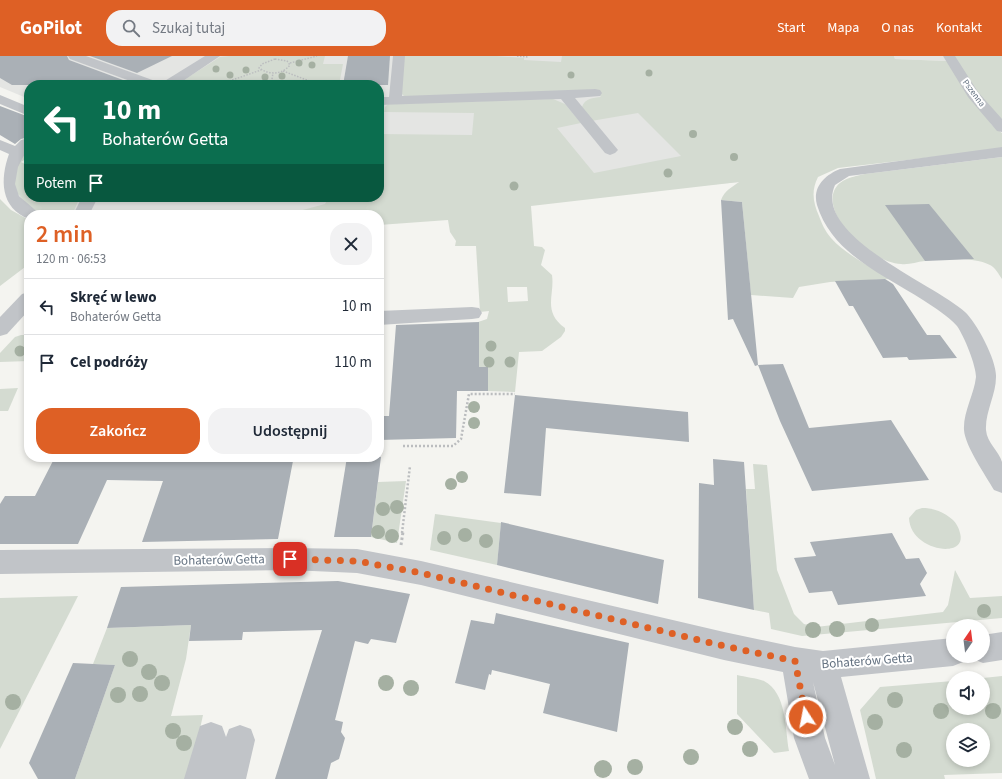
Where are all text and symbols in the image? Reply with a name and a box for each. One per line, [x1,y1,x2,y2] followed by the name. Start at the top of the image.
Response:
[106,10,386,46] search box
[20,15,82,42] text: GoPilot
[120,17,142,39] icon: search
[152,18,225,39] text: Szukaj tutaj
[777,18,805,38] text: Start
[827,18,859,38] text: Mapa
[881,18,914,38] text: O nas
[936,18,982,38] text: Kontakt
[959,77,988,110] street label: Pszenna
[102,90,161,130] text: 10 m
[36,96,88,148] icon: left
[102,127,228,152] text: Bohaterów Getta
[85,172,107,194] icon: arrive
[36,173,77,194] text: Potem
[36,217,93,252] text: 2 min
[330,223,372,265] button: close
[36,250,106,268] text: 120 m · 06:53
[70,287,157,308] text: Skręć w lewo
[36,296,58,318] icon: left
[342,296,372,317] text: 10 m
[70,308,161,326] text: Bohaterów Getta
[36,352,58,374] icon: arrive
[70,352,148,373] text: Cel podróży
[334,352,372,373] text: 110 m
[36,408,200,454] button: Zakończ
[208,408,372,454] button: Udostępnij
[273,542,307,576] pin
[279,548,301,570] icon: arrive
[173,550,265,570] street label: Bohaterów Getta
[946,619,990,663] north arrow
[946,619,990,767] map controls
[821,649,913,673] street label: Bohaterów Getta
[946,671,990,715] button: sound
[785,696,827,738] position arrow
[946,723,990,767] button: layers

